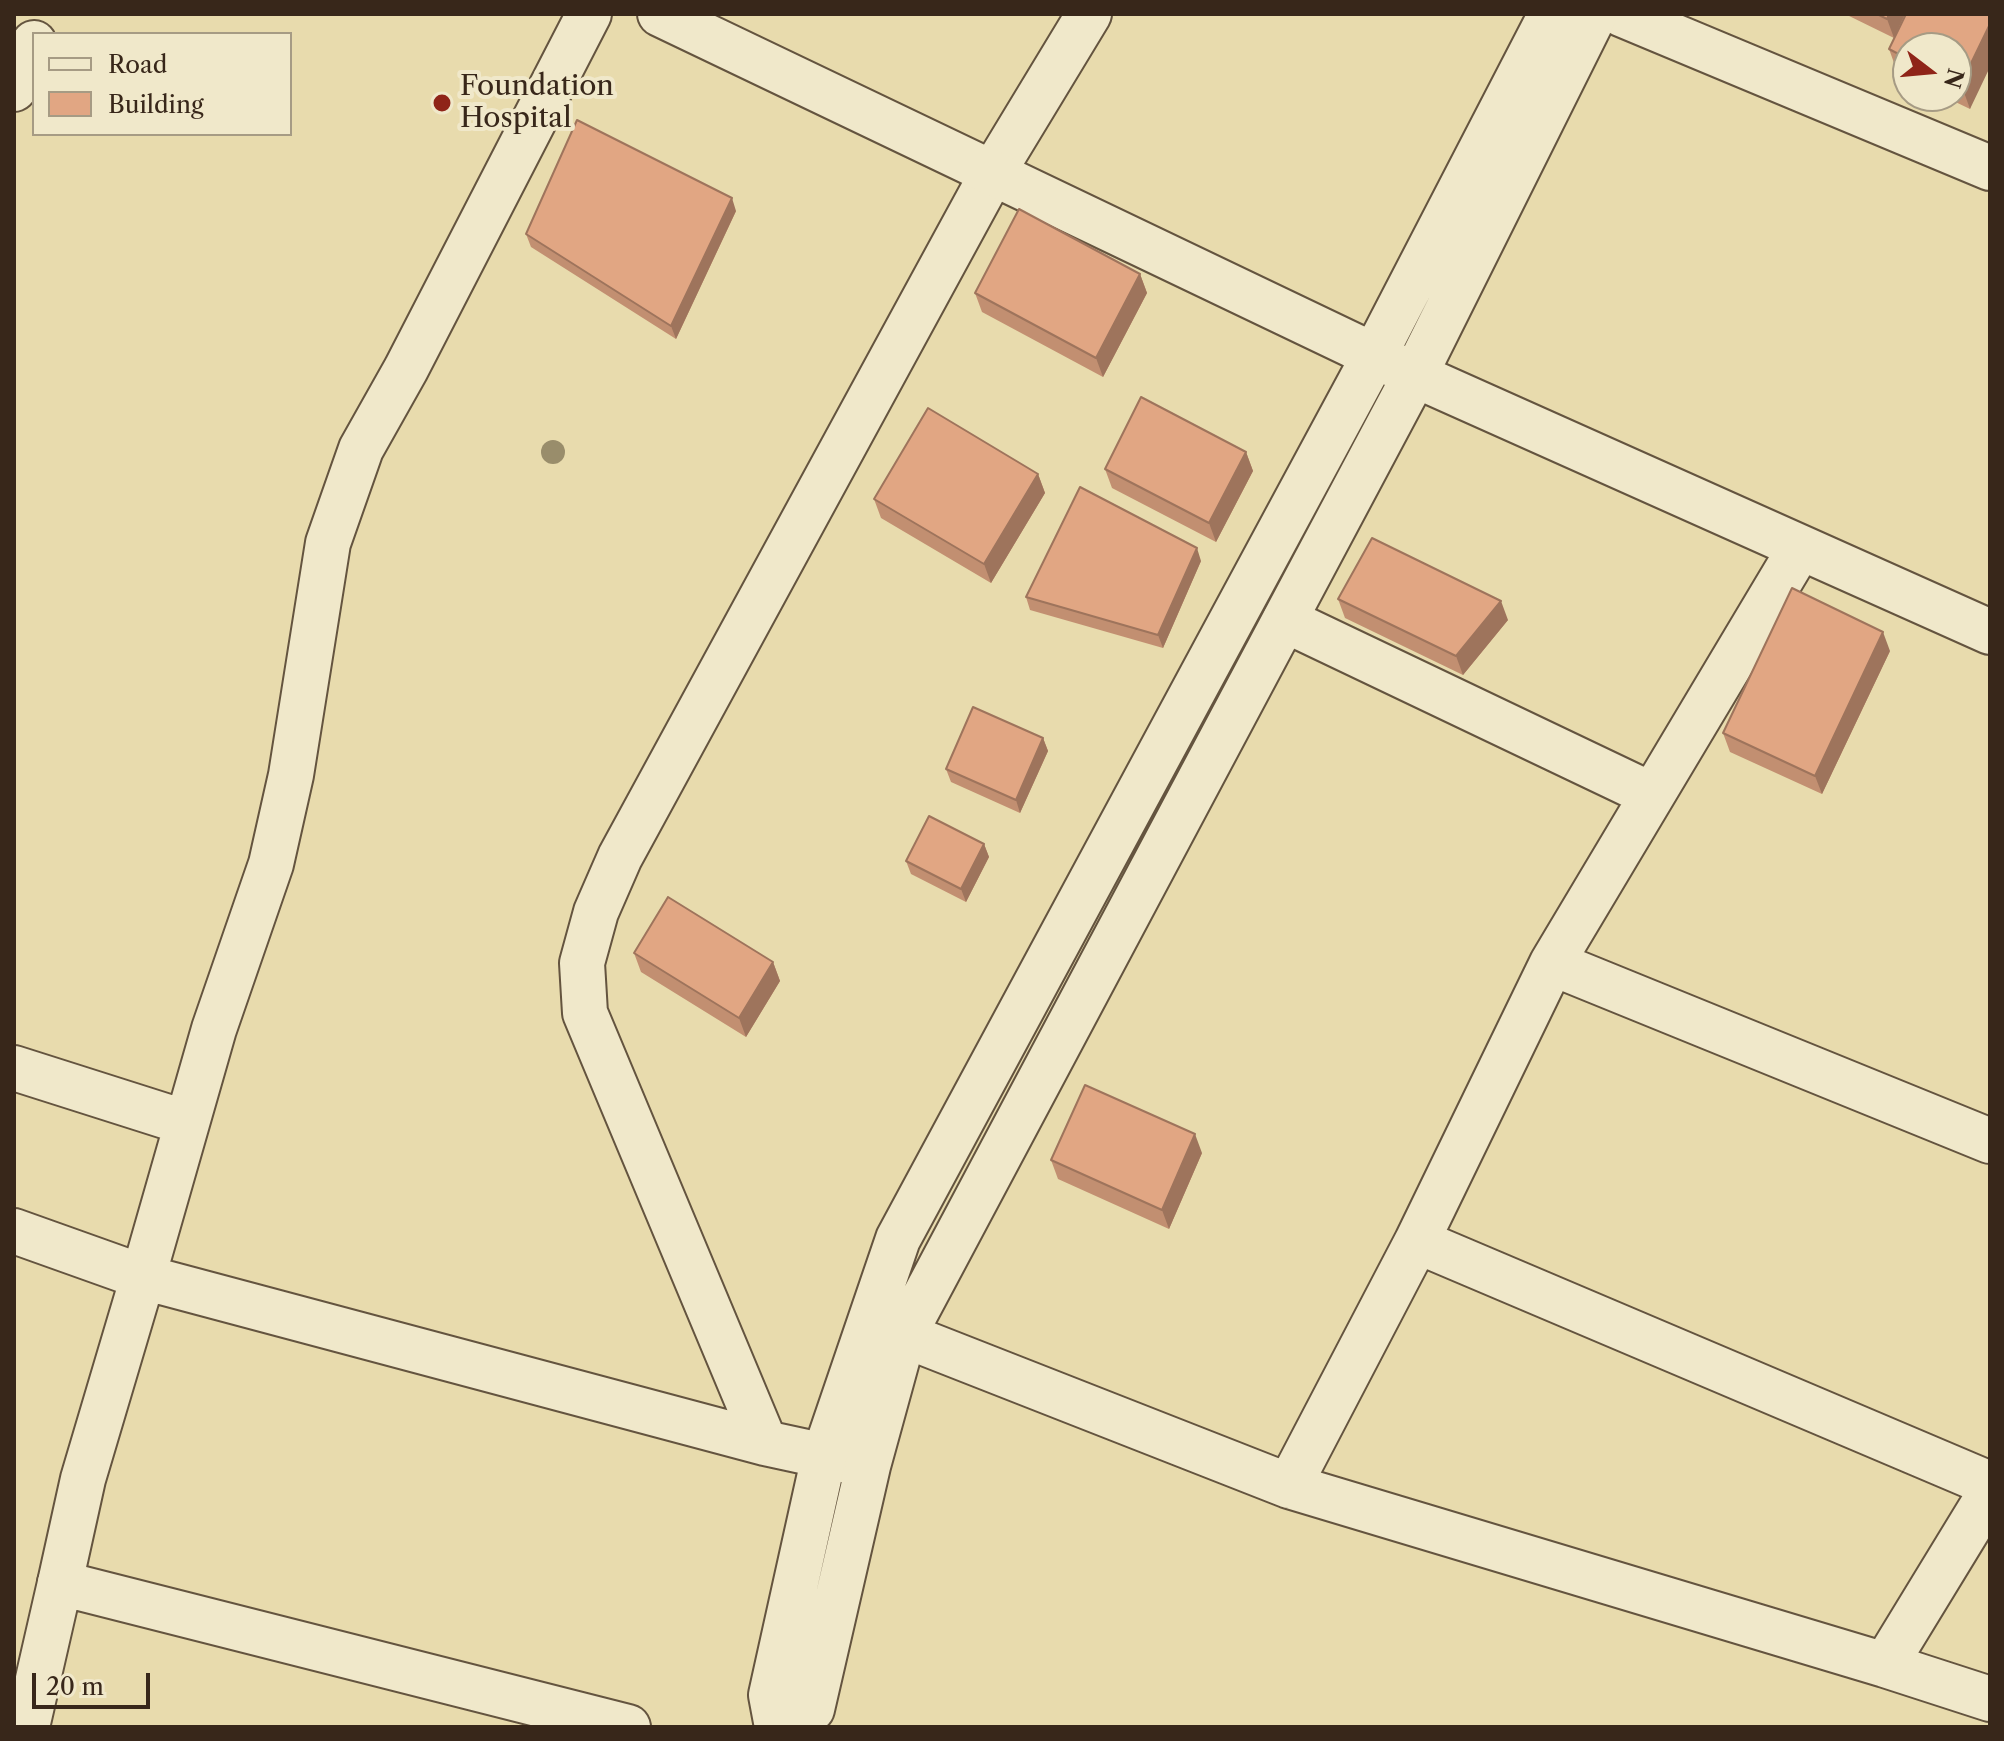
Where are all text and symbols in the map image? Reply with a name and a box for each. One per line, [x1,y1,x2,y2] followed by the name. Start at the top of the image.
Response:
[32,32,292,136] legend
[1892,32,1972,112] north arrow
[108,50,167,79] text: Road
[1938,65,1969,91] text: N
[460,70,614,136] place label: Foundation Hospital
[108,90,204,119] text: Building
[431,92,453,114] marker: Foundation Hospital
[36,1657,154,1707] scale bar
[46,1672,104,1701] text: 20 m

